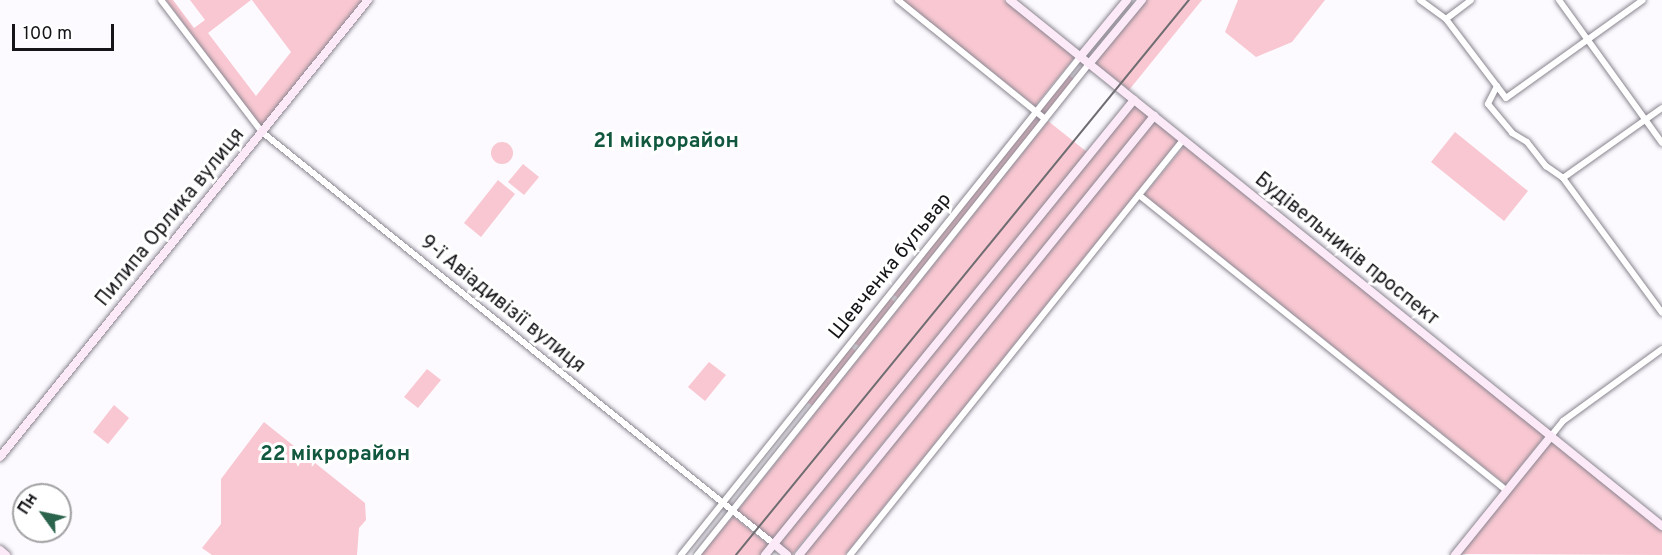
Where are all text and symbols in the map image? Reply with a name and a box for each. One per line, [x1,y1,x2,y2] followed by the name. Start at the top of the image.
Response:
[15,12,117,50] scale bar
[23,23,72,46] text: 100 m
[92,124,250,312] street label: Пилипа Орлика вулиця
[593,129,739,155] district label: 21 мікрорайон
[1249,168,1443,332] street label: Будівельників проспект
[825,189,957,345] street label: Шевченка бульвар
[414,231,590,379] street label: 9-ї Авіадивізії вулиця
[260,442,410,468] district label: 22 мікрорайон
[12,483,72,543] north arrow
[14,490,43,519] text: Пн

